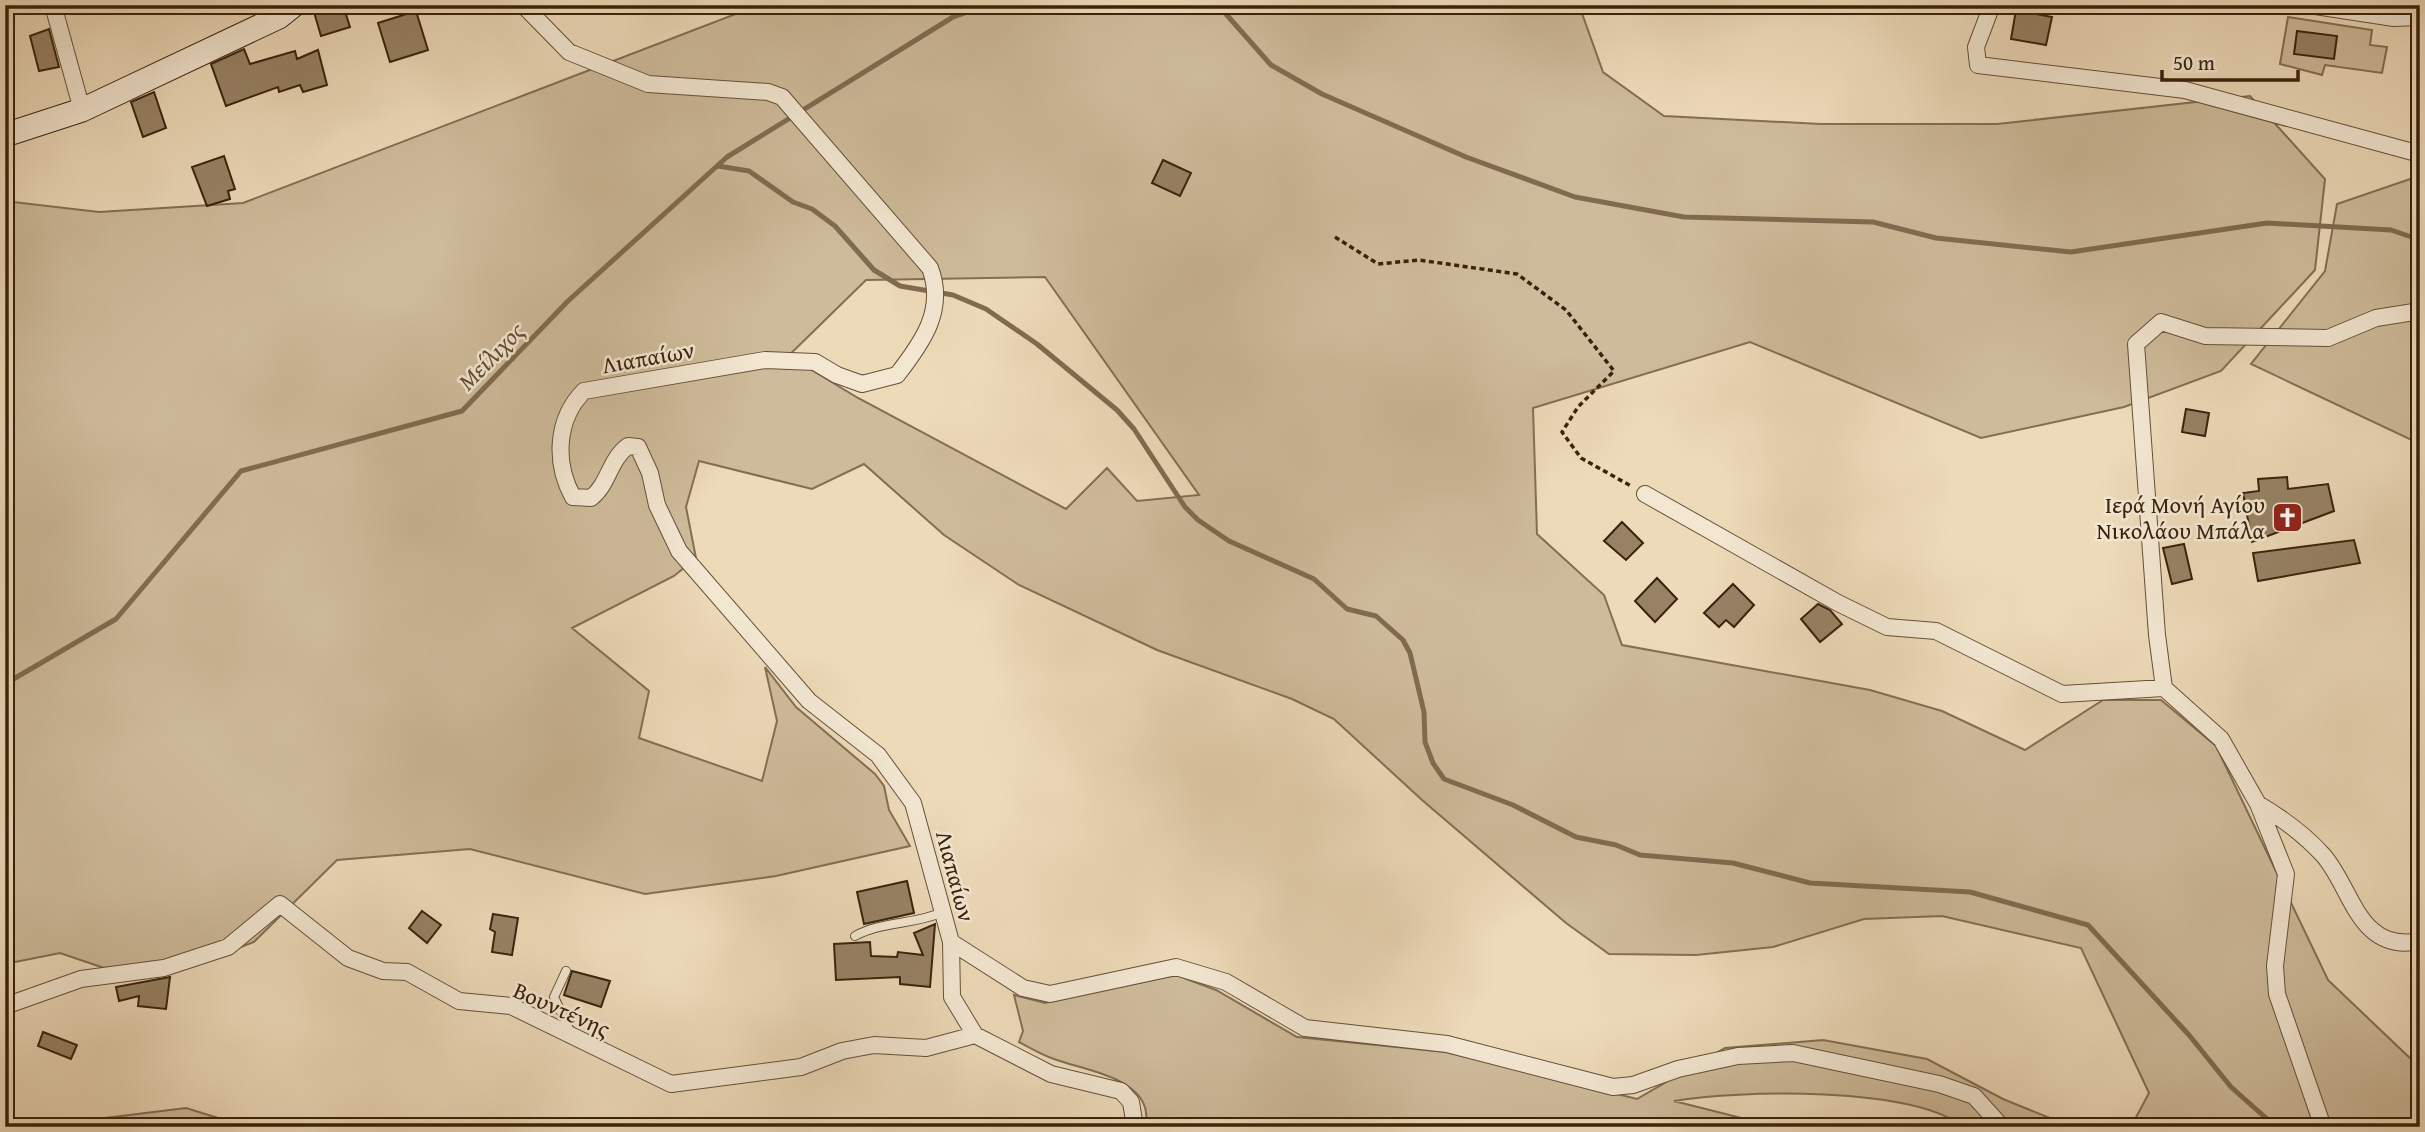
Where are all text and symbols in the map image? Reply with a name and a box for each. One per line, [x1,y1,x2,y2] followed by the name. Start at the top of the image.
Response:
[2162,38,2299,82] scale bar
[2173,47,2215,78] text: 50 m
[450,314,533,398] water label: Μείλιχος
[599,333,697,381] street label: Λιαπαίων
[2097,488,2265,547] place label: Ιερά Μονή Αγίου Νικολάου Μπάλα
[2271,500,2305,534] church icon: Ιερά Μονή Αγίου Νικολάου Μπάλα
[928,827,984,925] street label: Λιαπαίων
[508,973,616,1045] street label: Βουντένης

